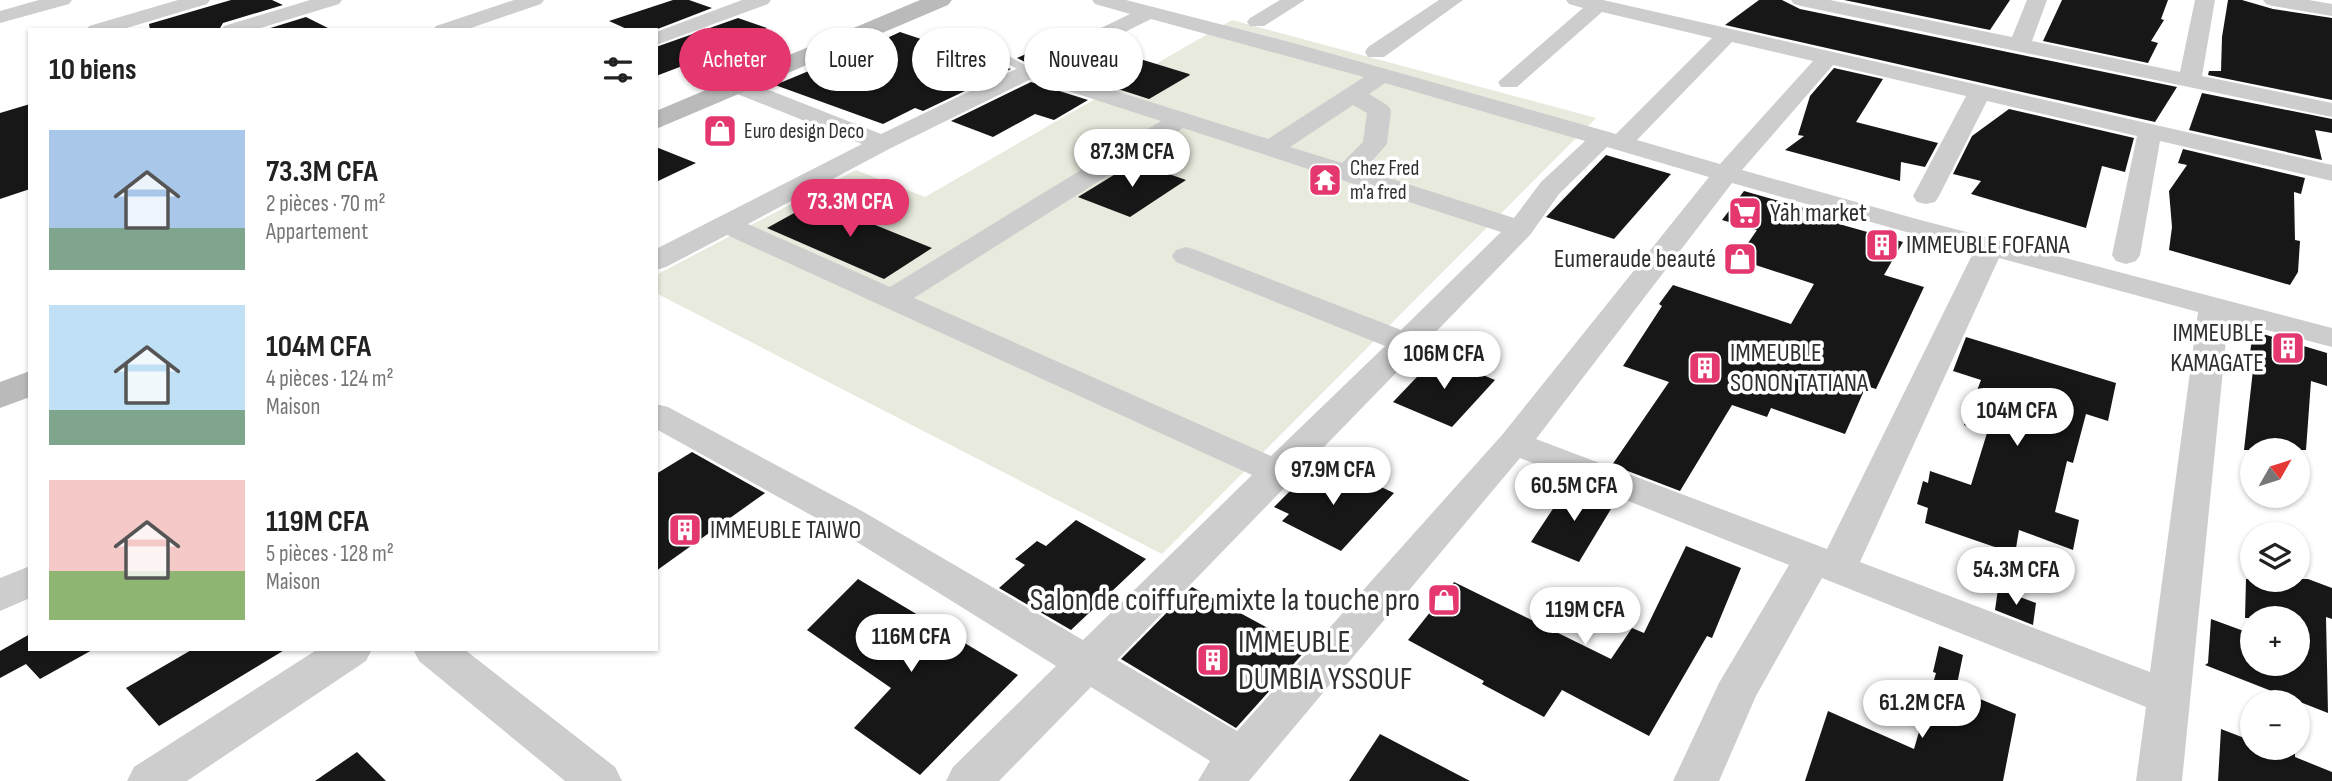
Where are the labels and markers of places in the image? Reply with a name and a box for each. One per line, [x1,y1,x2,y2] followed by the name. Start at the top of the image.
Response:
[701,112,739,150] shop icon: Euro design Deco
[744,119,864,144] place label: Euro design Deco
[1052,130,1212,189] pin: 87.3M CFA
[1350,156,1419,205] place label: Chez Fred m'a fred
[1306,161,1344,199] temple icon: Chez Fred m'a fred
[770,180,930,239] pin: 73.3M CFA
[1726,194,1764,232] supermarket icon: Yah market
[1770,198,1867,229] place label: Yah market
[1863,226,1901,264] building icon: IMMEUBLE FOFANA
[1906,230,2071,261] place label: IMMEUBLE FOFANA
[1721,240,1759,278] shop icon: Eumeraude beauté
[1554,244,1716,275] place label: Eumeraude beauté
[2170,318,2264,379] place label: IMMEUBLE KAMAGATE
[2269,329,2307,367] building icon: IMMEUBLE KAMAGATE
[1372,332,1516,391] pin: 106M CFA
[1730,338,1869,399] place label: IMMEUBLE SONON TATIANA
[1686,349,1724,387] building icon: IMMEUBLE SONON TATIANA
[1945,388,2089,448] pin: 104M CFA
[1253,448,1413,507] pin: 97.9M CFA
[1494,463,1654,523] pin: 60.5M CFA
[666,511,704,549] building icon: IMMEUBLE TAIWO
[710,515,861,546] place label: IMMEUBLE TAIWO
[1936,548,2096,607] pin: 54.3M CFA
[1030,581,1420,620] place label: Salon de coiffure mixte la touche pro
[1425,581,1463,619] shop icon: Salon de coiffure mixte la touche pro
[1513,588,1657,647] pin: 119M CFA
[839,614,983,674] pin: 116M CFA
[1238,623,1412,699] place label: IMMEUBLE DUMBIA YSSOUF
[1194,641,1232,679] building icon: IMMEUBLE DUMBIA YSSOUF
[1842,680,2002,740] pin: 61.2M CFA

